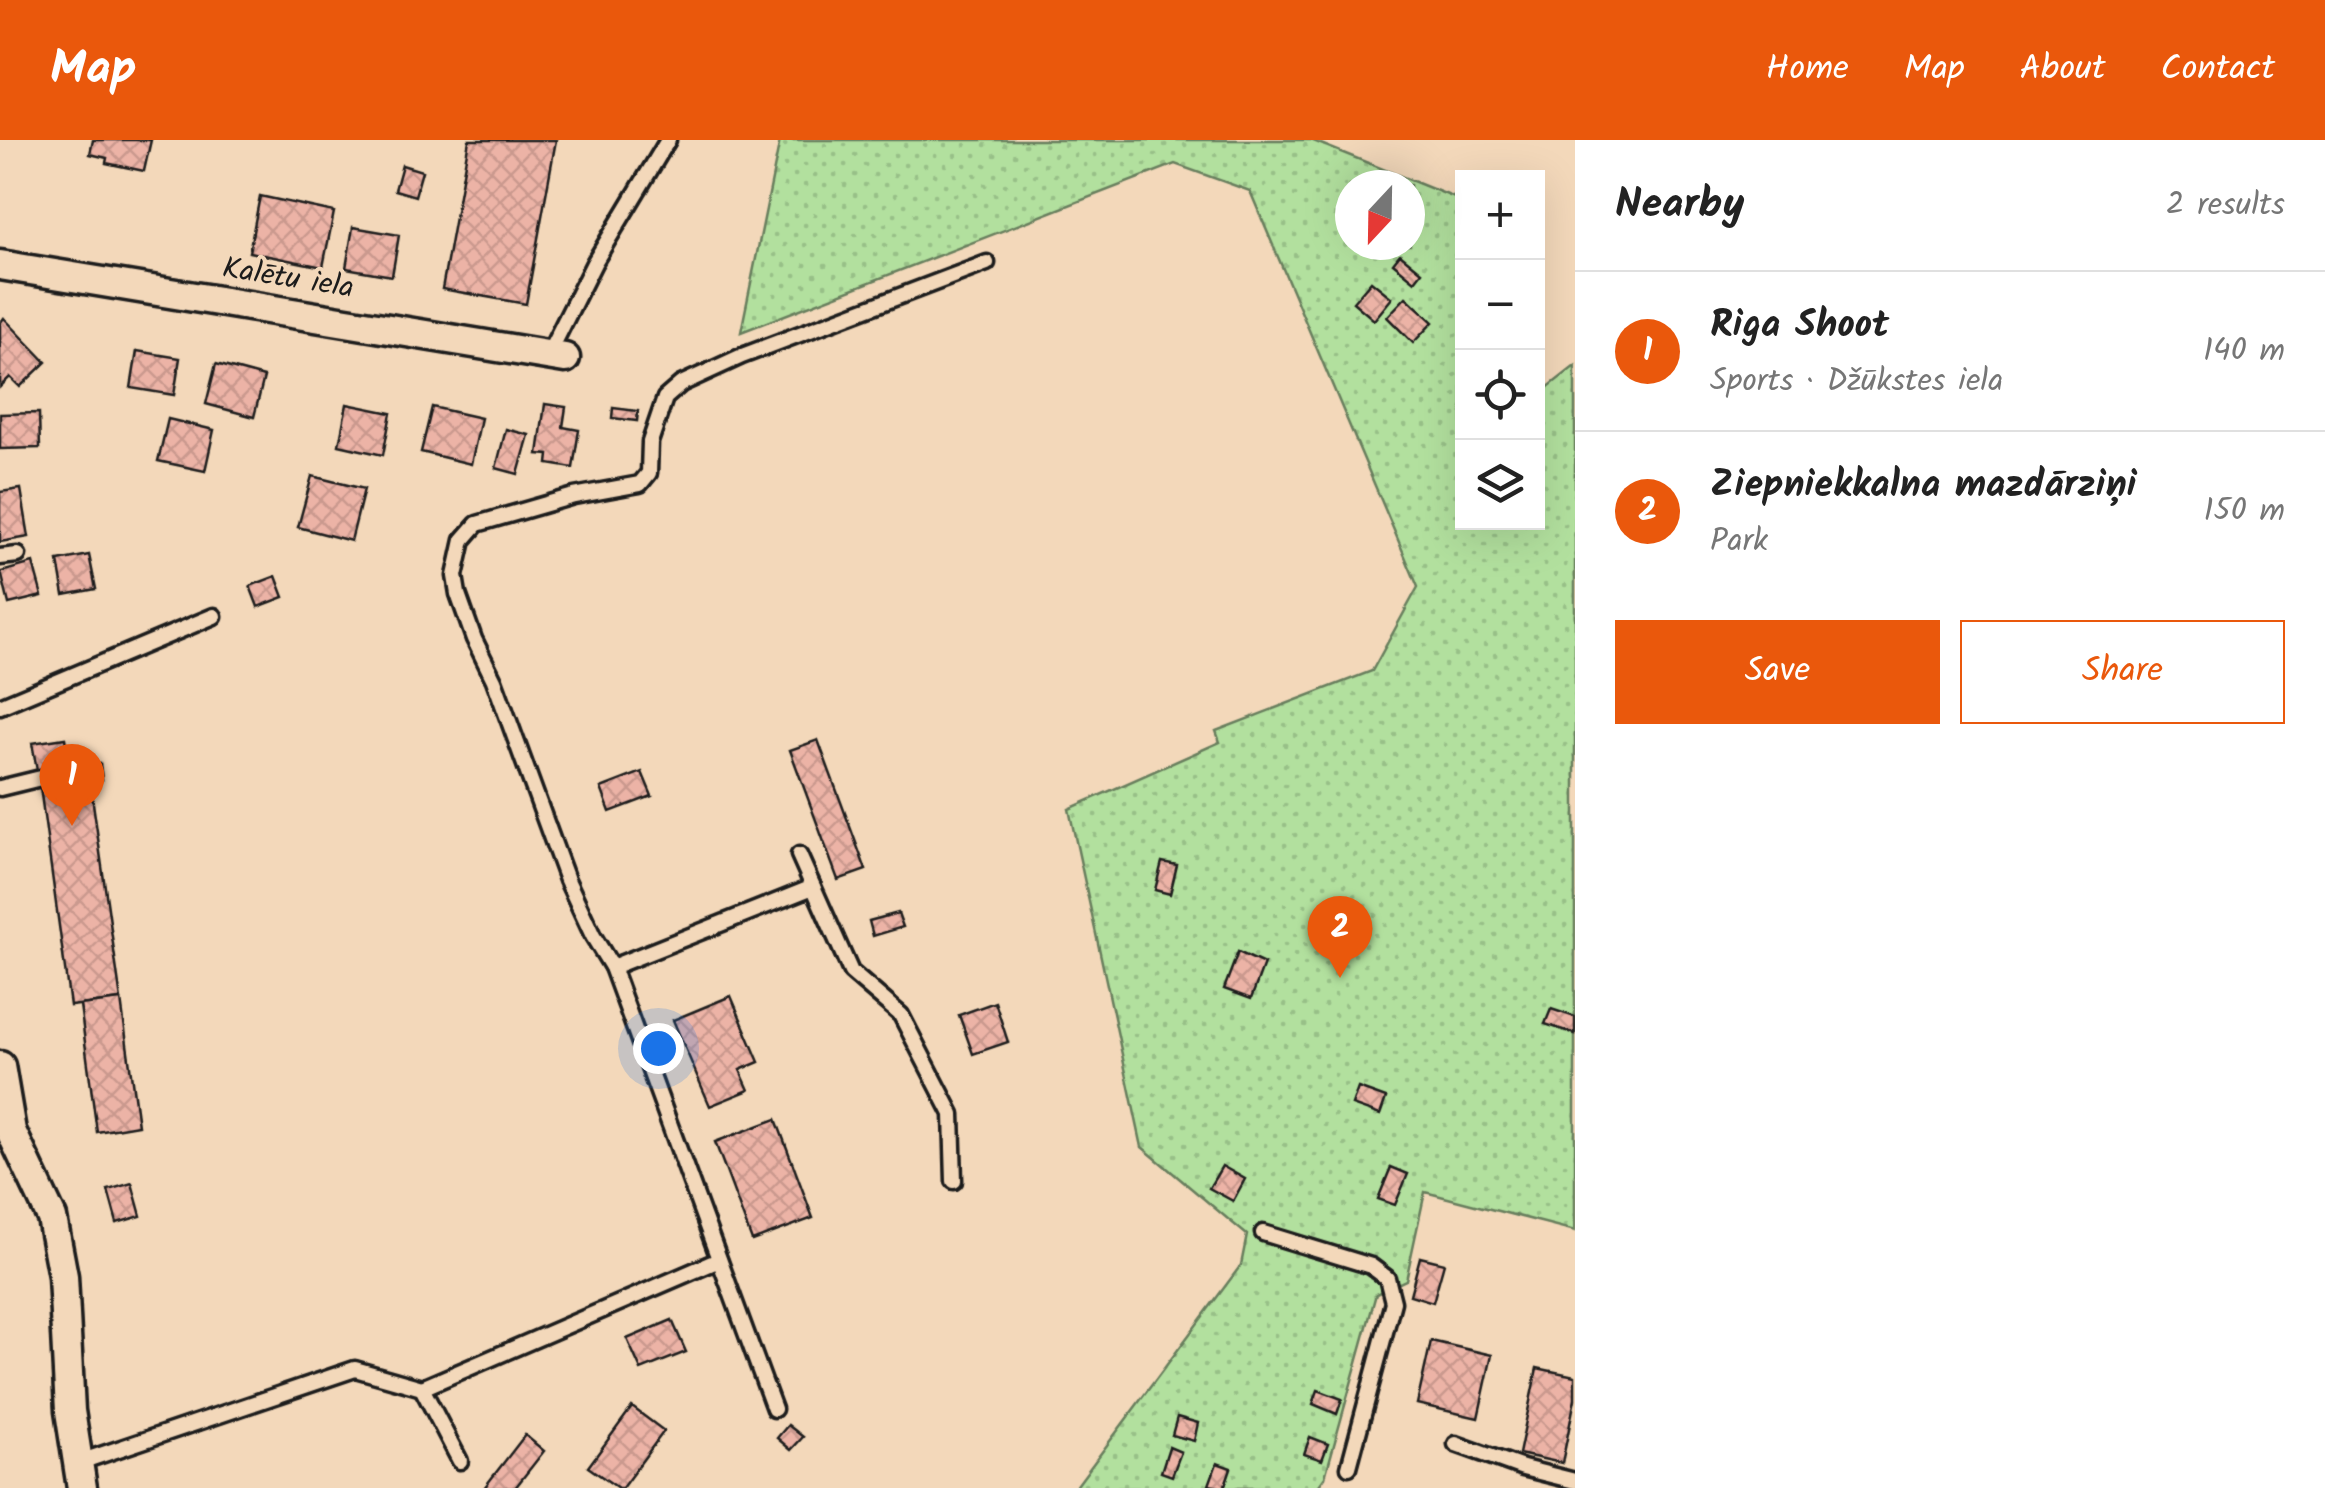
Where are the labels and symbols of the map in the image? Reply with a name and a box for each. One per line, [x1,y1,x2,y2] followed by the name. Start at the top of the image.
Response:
[1335,170,1425,260] north arrow
[219,245,357,313] street label: Kalētu iela
[40,744,104,826] pin: 1
[1308,896,1372,978] pin: 2
[633,1023,684,1074] your location

